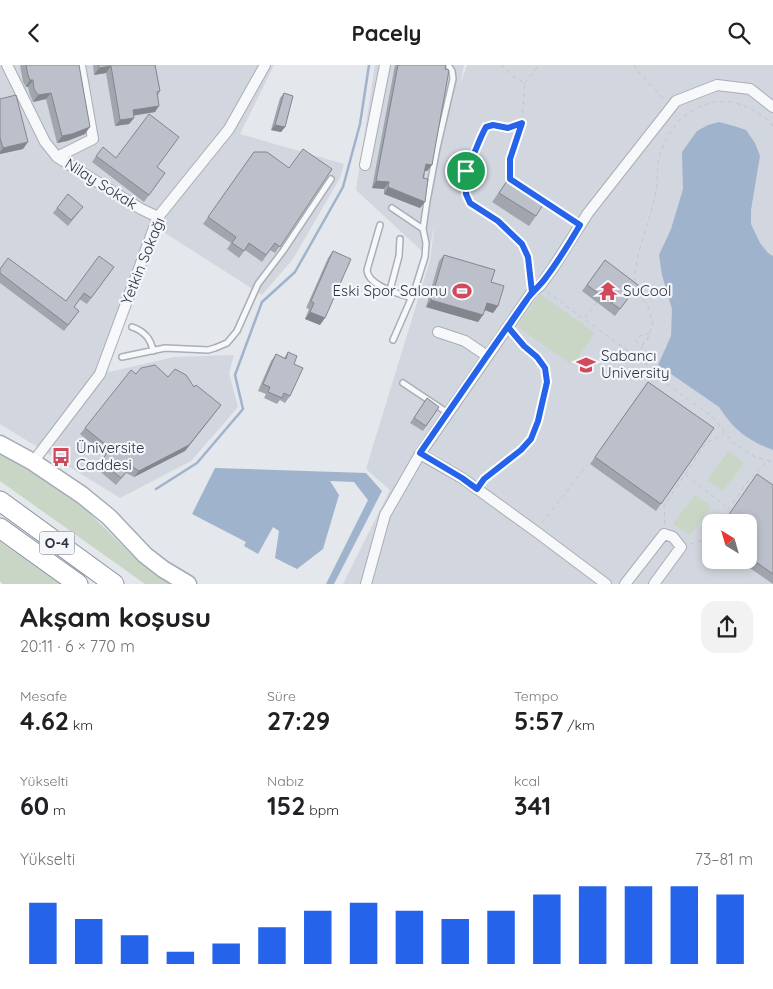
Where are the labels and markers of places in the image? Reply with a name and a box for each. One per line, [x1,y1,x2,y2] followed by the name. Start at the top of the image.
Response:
[445,150,487,192] pin
[451,280,473,302] sports icon: Eski Spor Salonu
[597,280,619,302] temple icon: SuCool
[333,281,447,300] place label: Eski Spor Salonu
[623,281,671,300] place label: SuCool
[601,346,670,382] place label: Sabancı University
[575,354,597,376] school or university icon: Sabancı University
[76,438,144,474] place label: Üniversite Caddesi
[50,446,72,468] bus stop icon: Üniversite Caddesi

